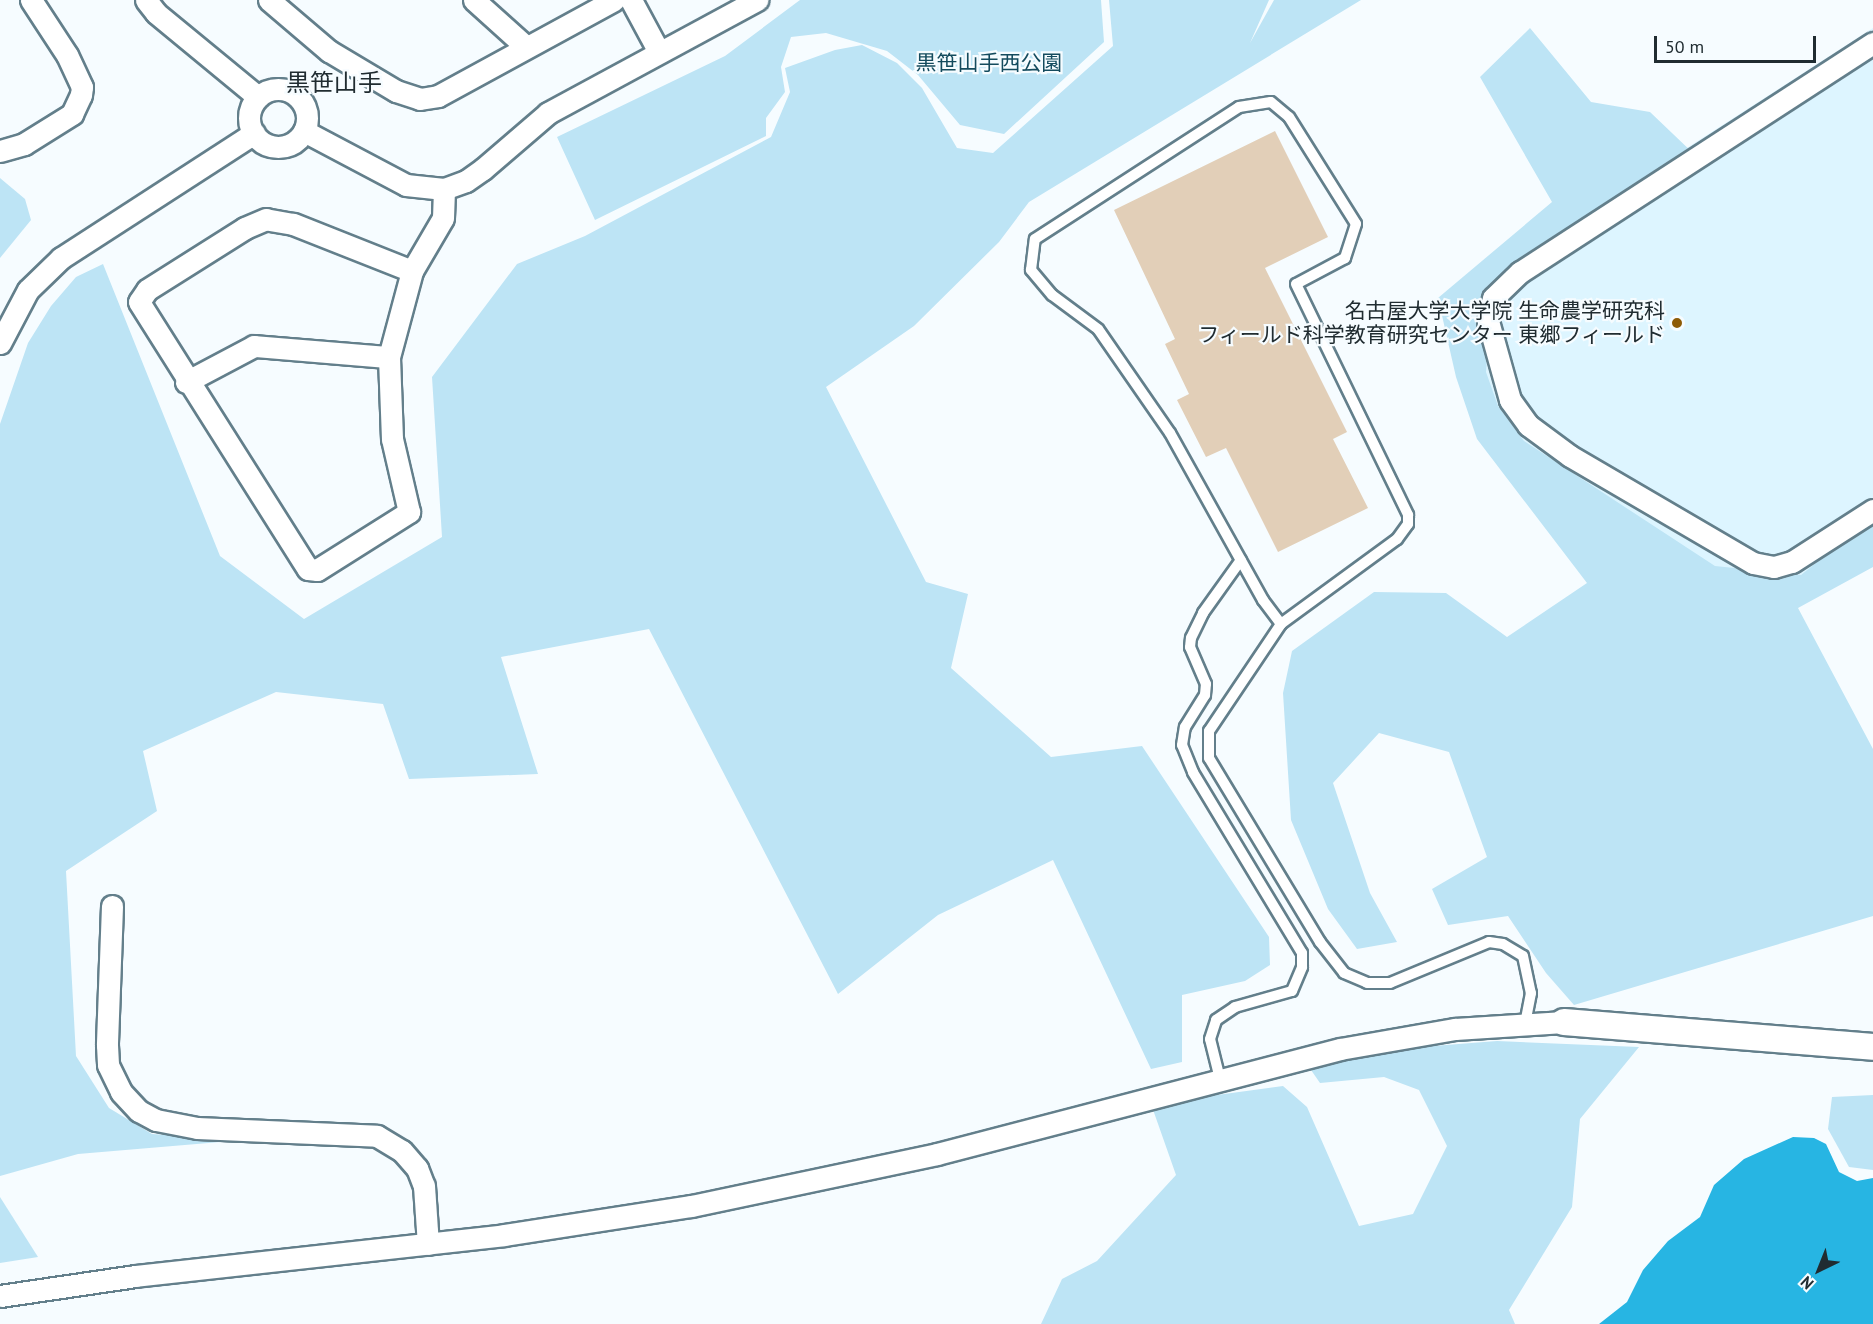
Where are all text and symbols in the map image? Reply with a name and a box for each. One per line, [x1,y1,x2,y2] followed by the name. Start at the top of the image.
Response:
[1657,24,1819,62] scale bar
[1665,35,1704,58] text: 50 m
[916,50,1062,76] park label: 黒笹山手西公園
[286,69,382,97] district label: 黒笹山手
[1197,298,1665,348] place label: 名古屋大学大学院 生命農学研究科 フィールド科学教育研究センター 東郷フィールド
[1670,316,1684,330] marker: 名古屋大学大学院 生命農学研究科 フィールド科学教育研究センター 東郷フィールド
[1789,1240,1849,1300] north arrow
[1796,1272,1817,1294] text: N

